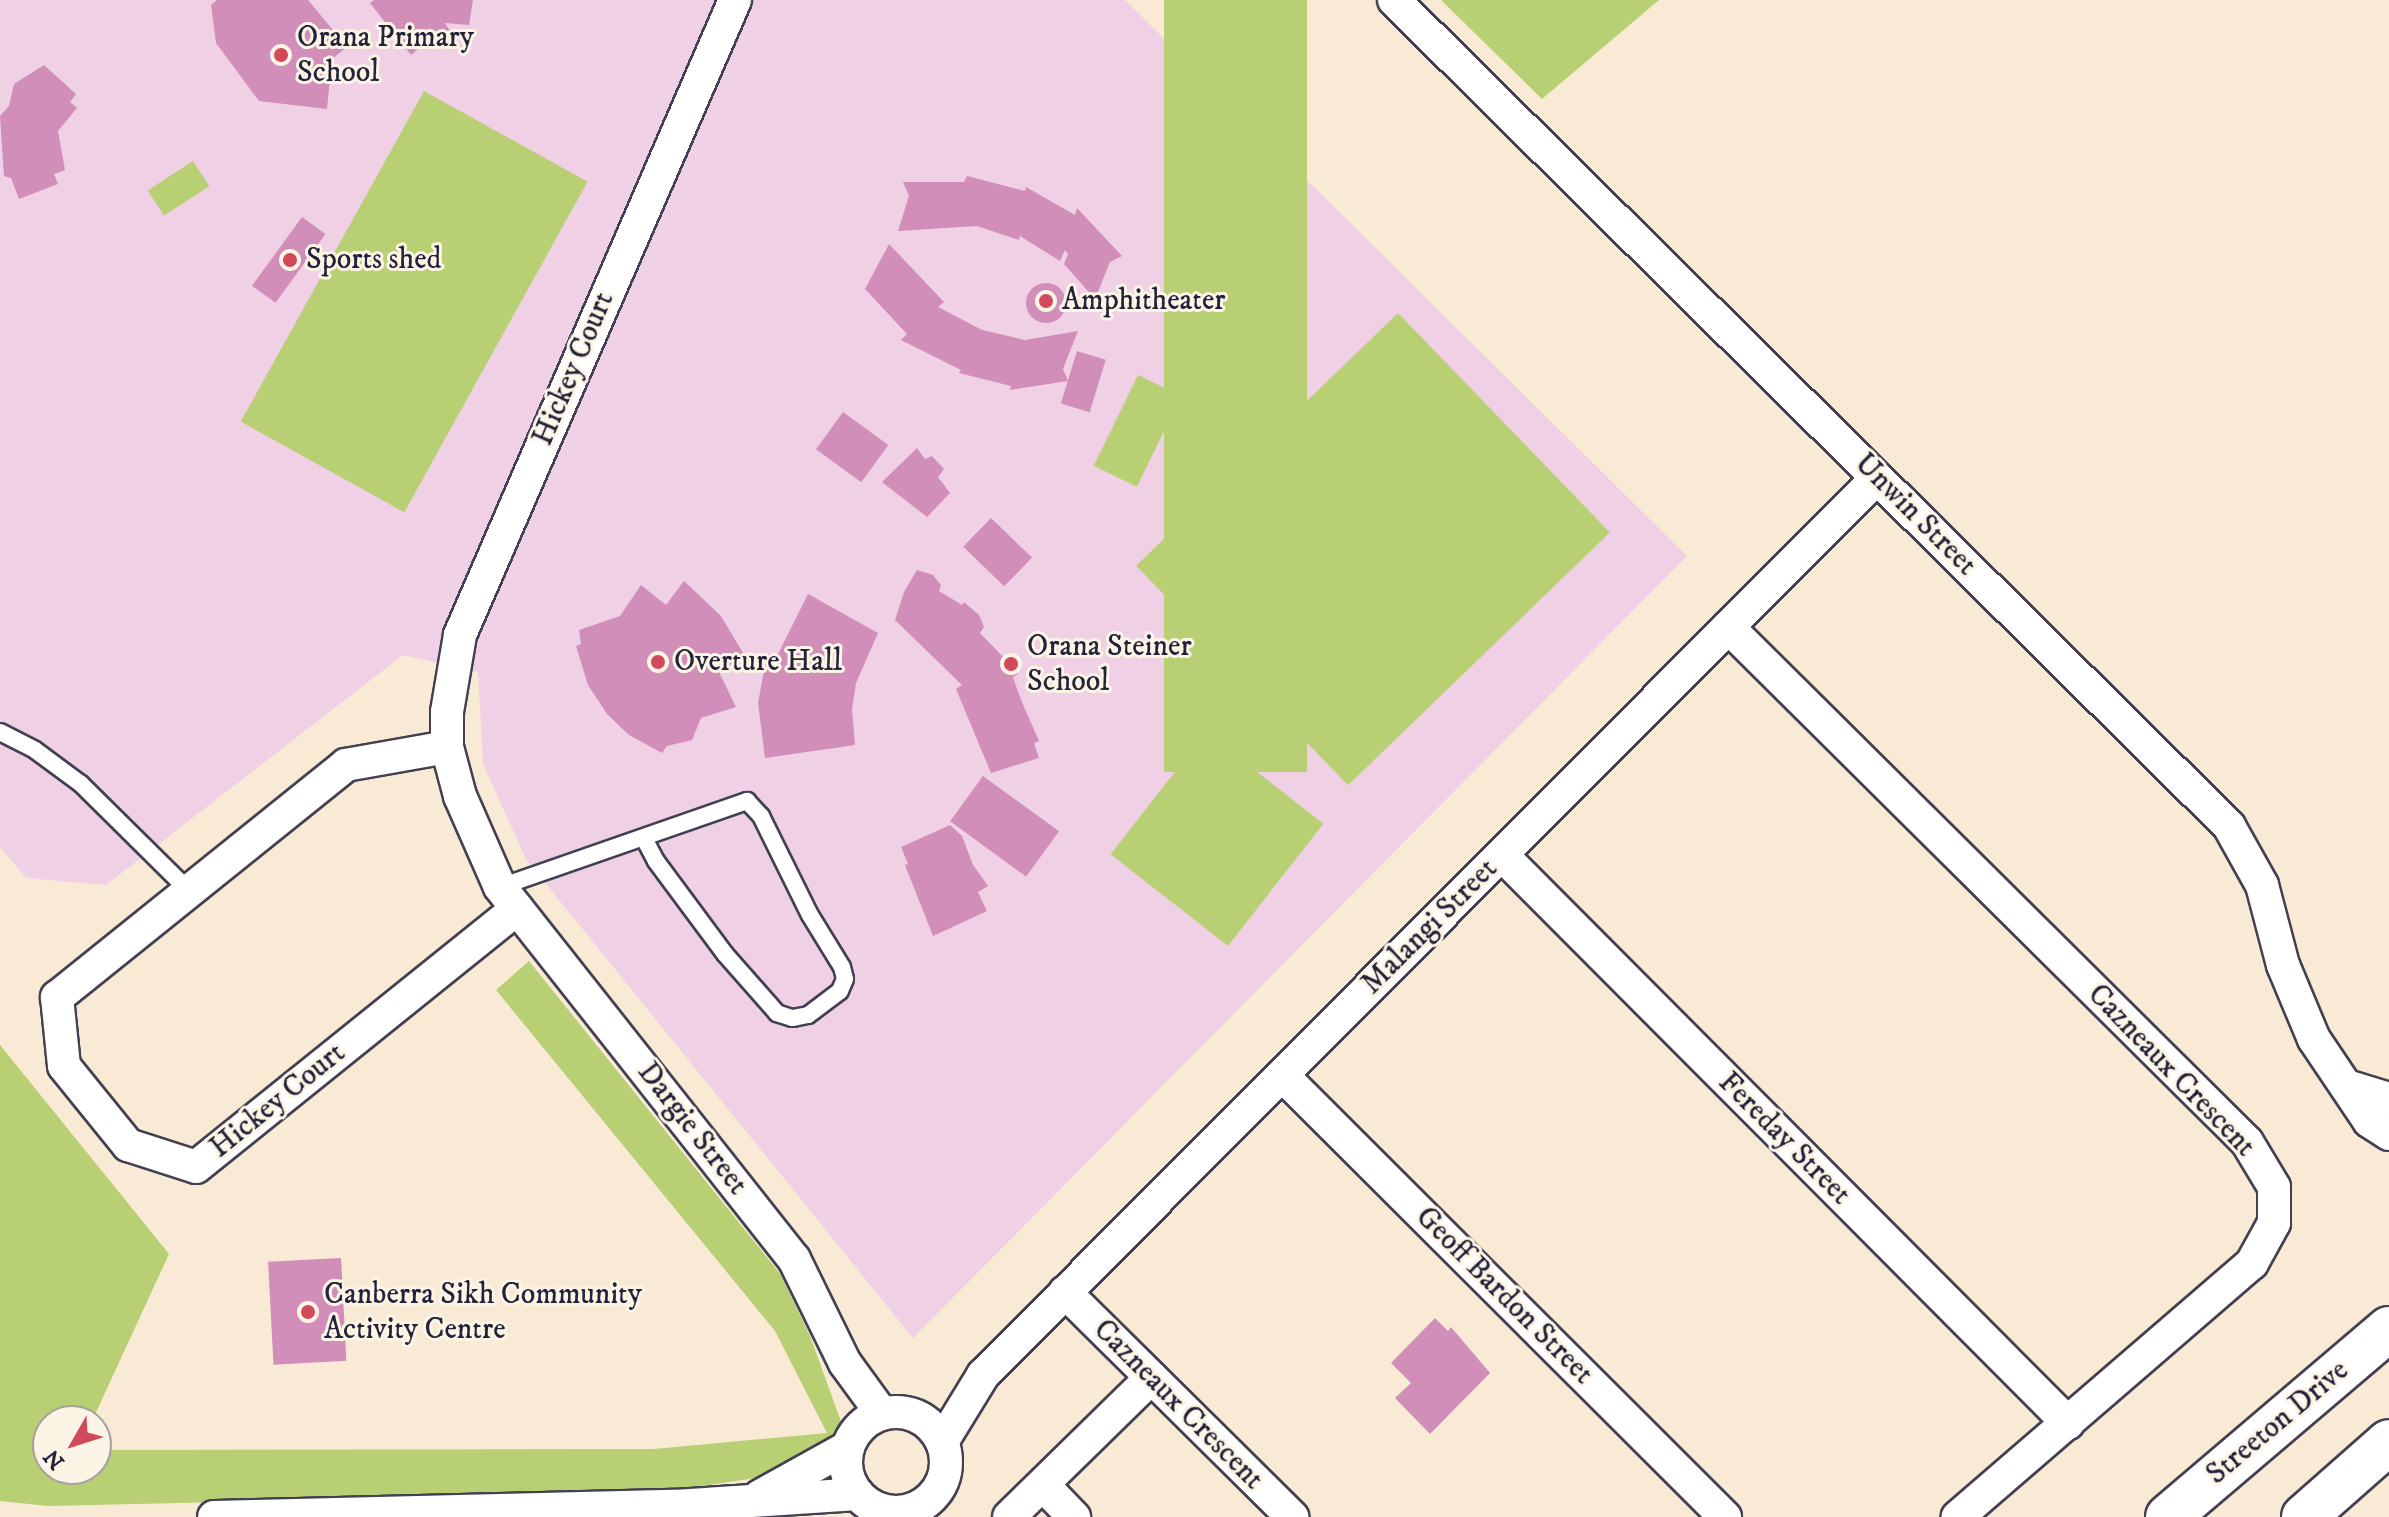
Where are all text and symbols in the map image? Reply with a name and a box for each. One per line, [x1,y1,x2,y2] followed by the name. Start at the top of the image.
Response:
[297,20,474,90] place label: Orana Primary School
[272,46,290,64] marker: Orana Primary School
[306,242,442,278] place label: Sports shed
[281,251,299,269] marker: Sports shed
[1062,283,1226,319] place label: Amphitheater
[526,287,622,451] street label: Hickey Court
[1037,292,1055,310] marker: Amphitheater
[1846,446,1984,584] street label: Unwin Street
[1027,629,1192,700] place label: Orana Steiner School
[674,644,842,680] place label: Overture Hall
[649,653,667,671] marker: Overture Hall
[1002,655,1020,673] marker: Orana Steiner School
[1355,852,1505,1002] street label: Malangi Street
[2080,977,2262,1165] street label: Cazneaux Crescent
[203,1036,353,1166] street label: Hickey Court
[629,1056,755,1202] street label: Dargie Street
[1710,1065,1858,1213] street label: Fereday Street
[1408,1200,1600,1392] street label: Geoff Bardon Street
[324,1277,642,1348] place label: Canberra Sikh Community Activity Centre
[299,1303,317,1321] marker: Canberra Sikh Community Activity Centre
[1085,1312,1271,1498] street label: Cazneaux Crescent
[2200,1353,2356,1493] street label: Streeton Drive
[32,1405,112,1485] north arrow
[38,1444,71,1475] text: N

